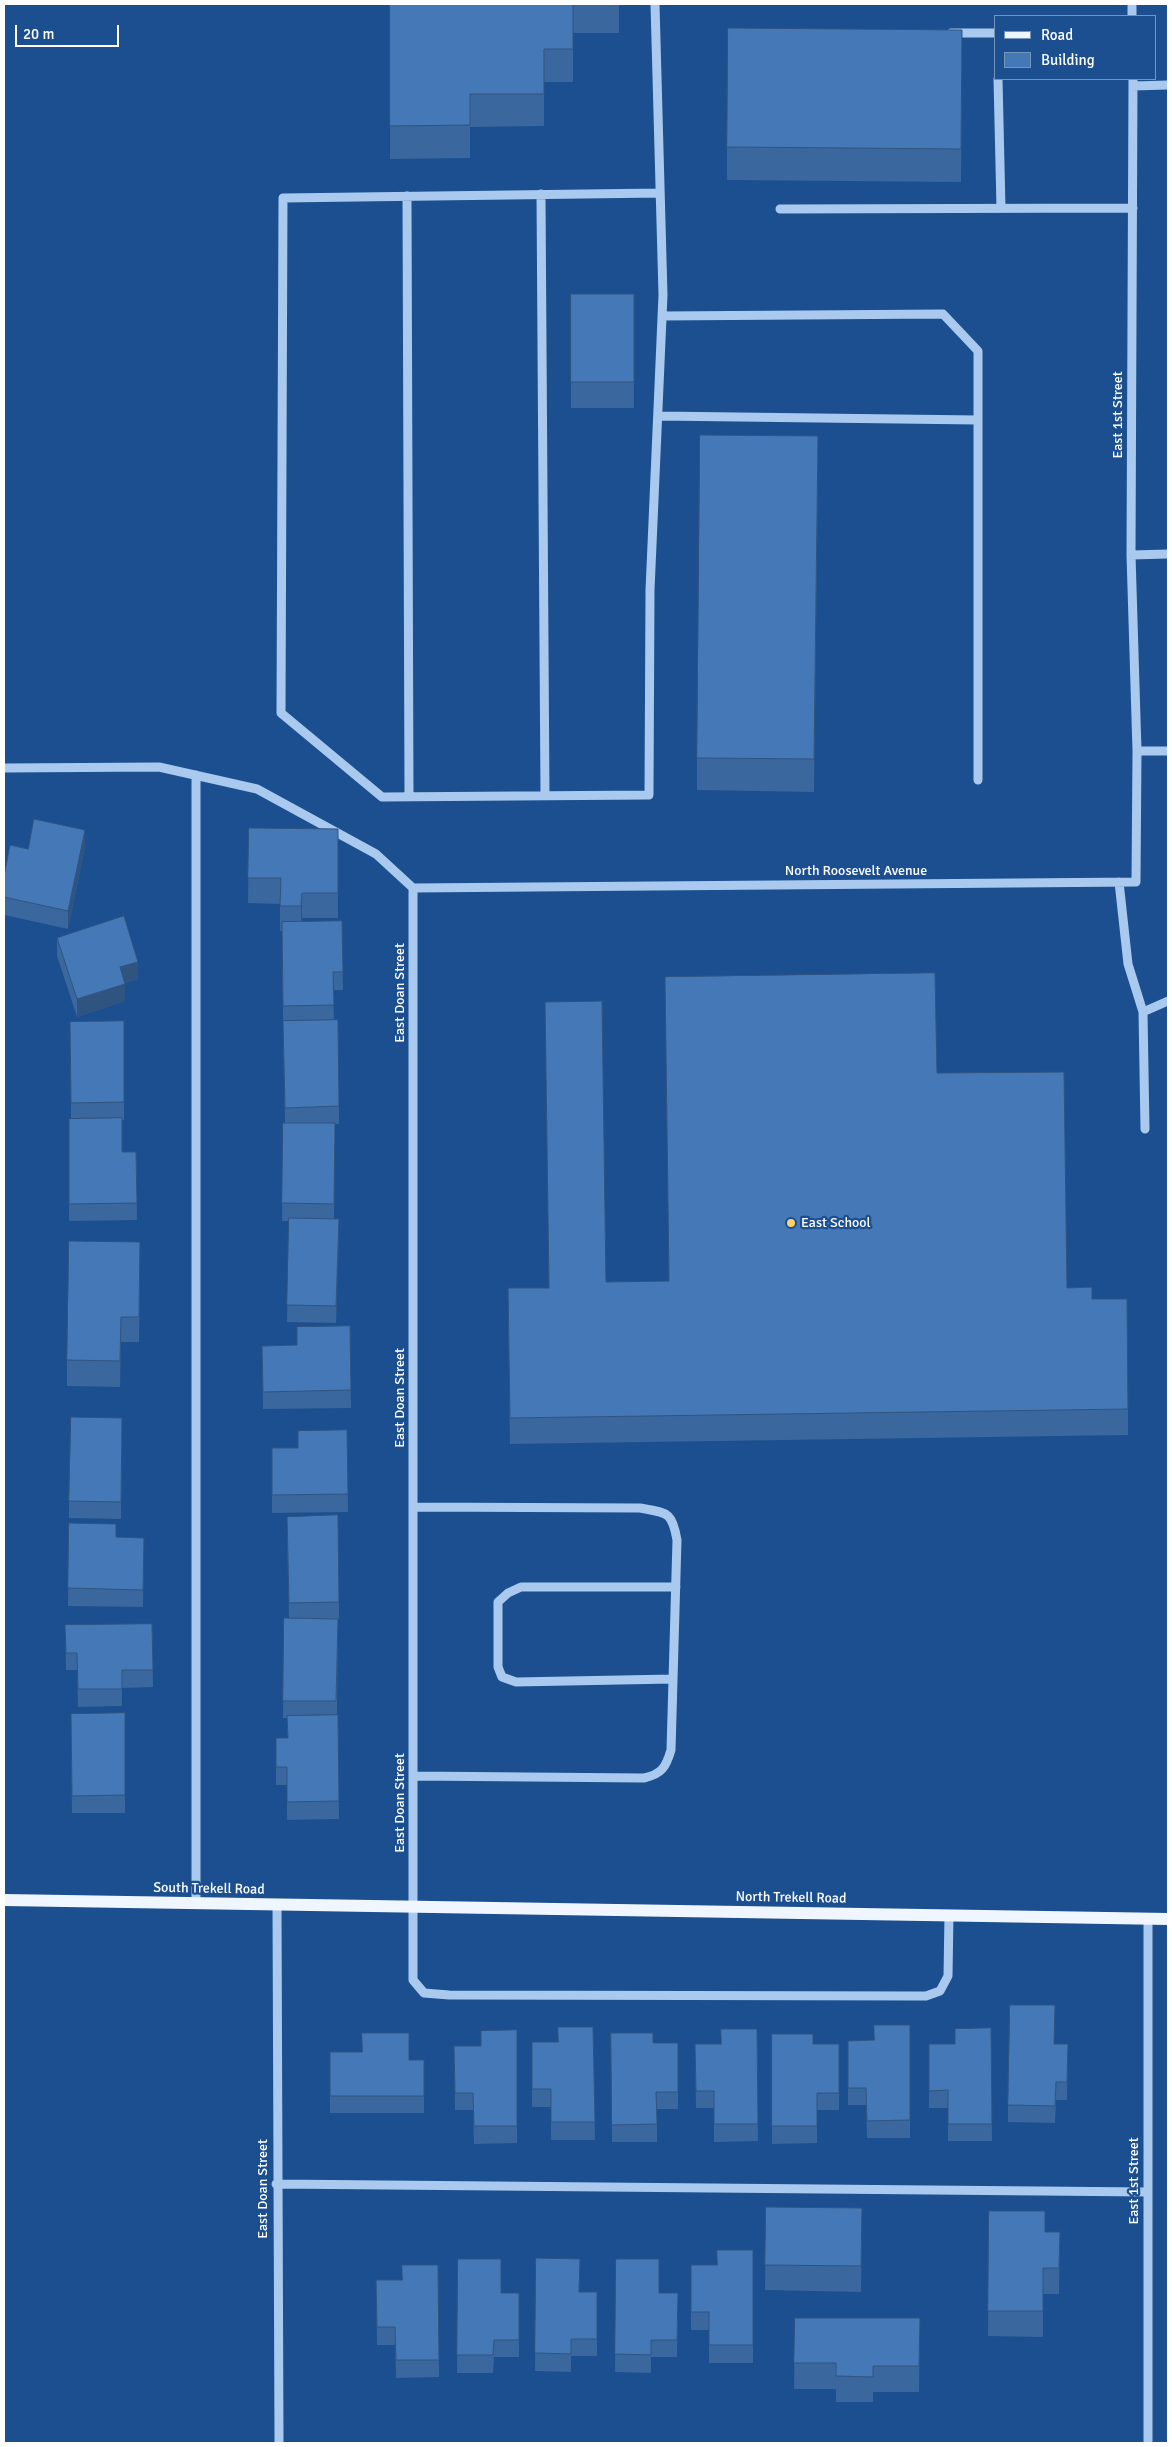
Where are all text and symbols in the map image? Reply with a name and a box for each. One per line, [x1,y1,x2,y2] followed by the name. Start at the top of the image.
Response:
[18,15,121,47] scale bar
[994,15,1157,80] legend
[23,25,54,43] text: 20 m
[1041,26,1073,44] text: Road
[1041,51,1095,69] text: Building
[1110,371,1126,459] street label: East 1st Street
[785,863,927,879] street label: North Roosevelt Avenue
[392,943,408,1043] street label: East Doan Street
[801,1215,871,1231] place label: East School
[785,1217,797,1229] marker: East School
[392,1348,408,1448] street label: East Doan Street
[392,1753,408,1853] street label: East Doan Street
[153,1880,265,1898] street label: South Trekell Road
[735,1889,847,1907] street label: North Trekell Road
[1126,2137,1142,2225] street label: East 1st Street
[255,2139,271,2239] street label: East Doan Street

